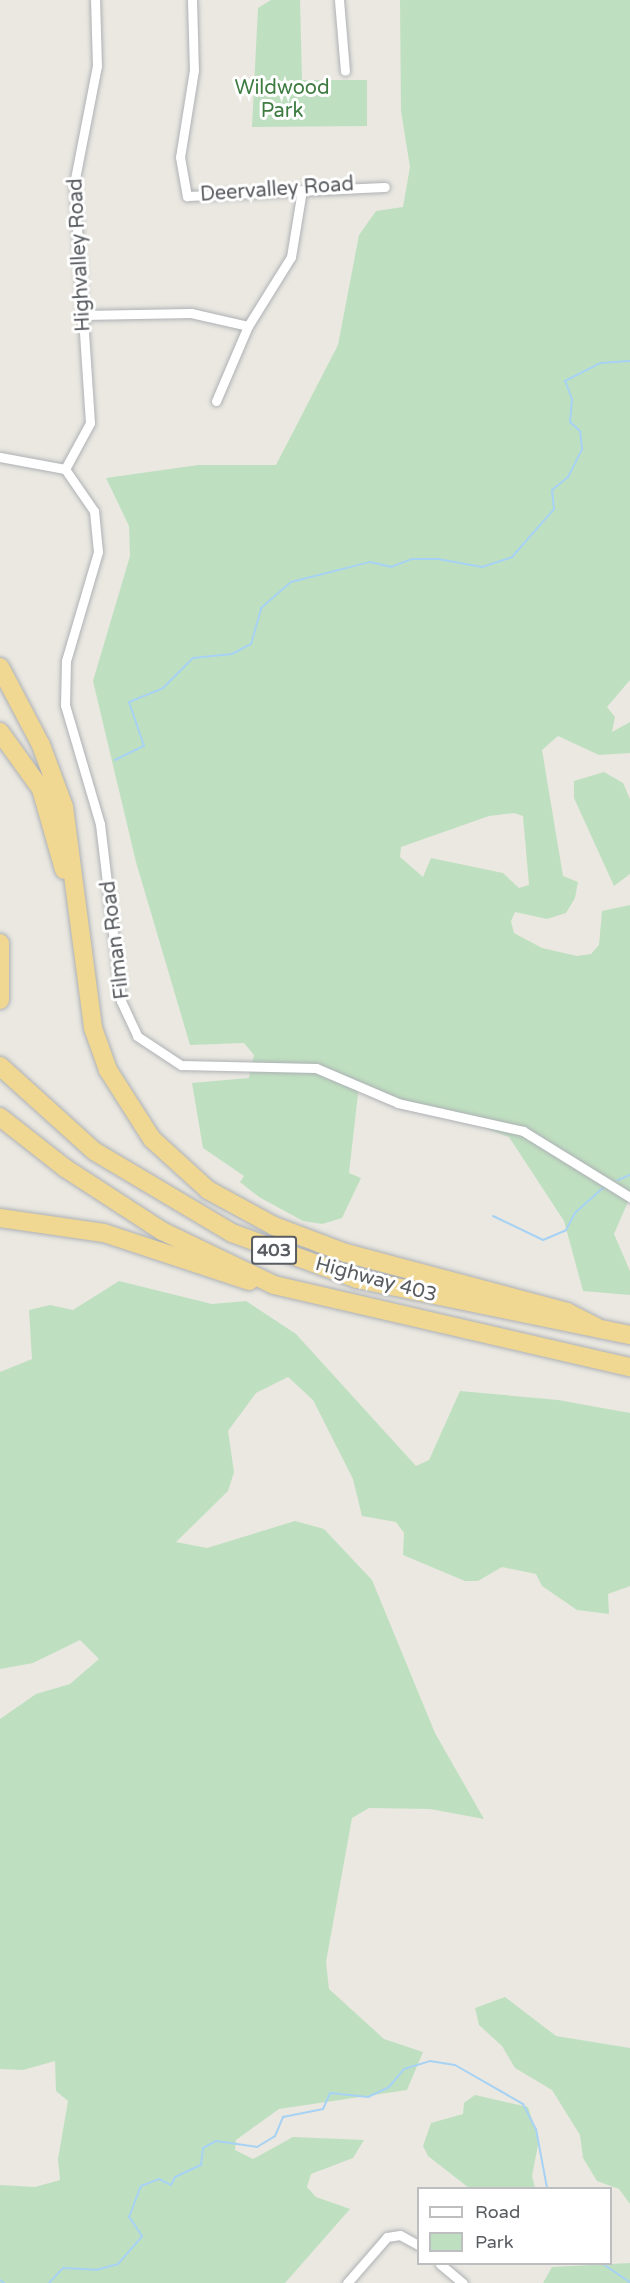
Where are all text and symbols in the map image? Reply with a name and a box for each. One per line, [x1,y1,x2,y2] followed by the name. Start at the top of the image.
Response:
[234,76,330,123] park label: Wildwood Park
[199,173,355,207] street label: Deervalley Road
[64,178,96,332] street label: Highvalley Road
[97,879,135,1001] street label: Filman Road
[250,1235,298,1265] road number: 403
[313,1252,439,1308] street label: Highway 403
[417,2187,612,2265] legend
[475,2201,520,2223] text: Road
[475,2231,513,2253] text: Park

